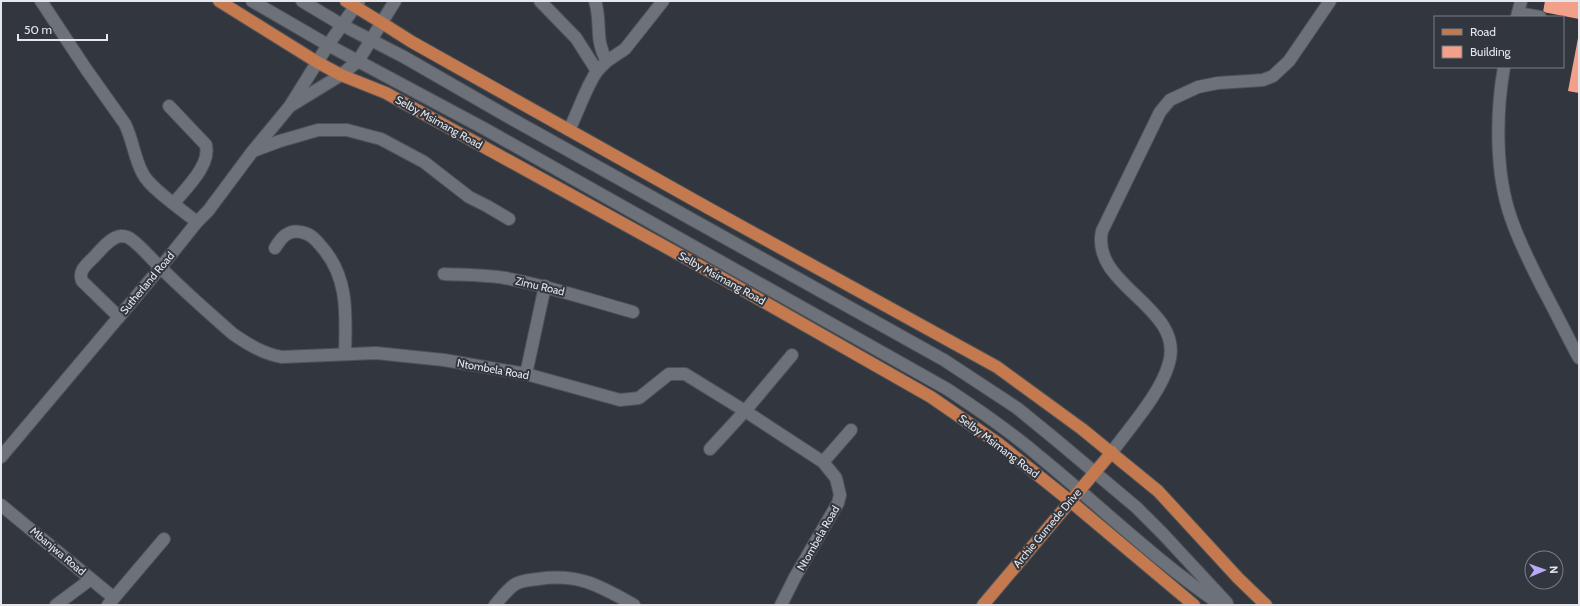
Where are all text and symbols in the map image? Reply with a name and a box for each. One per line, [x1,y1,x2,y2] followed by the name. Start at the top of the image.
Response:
[18,16,107,42] scale bar
[1434,16,1564,68] legend
[24,22,52,37] text: 50 m
[1470,24,1496,39] text: Road
[1470,44,1512,59] text: Building
[393,92,485,152] street label: Selby Msimang Road
[676,248,768,308] street label: Selby Msimang Road
[117,249,177,317] street label: Sutherland Road
[514,274,566,298] street label: Zimu Road
[456,356,530,382] street label: Ntombela Road
[956,411,1042,481] street label: Selby Msimang Road
[1010,485,1084,570] street label: Archie Gumede Drive
[794,503,842,573] street label: Ntombela Road
[27,524,89,578] street label: Mbanjwa Road
[1524,550,1564,590] north arrow
[1547,566,1561,574] text: N

